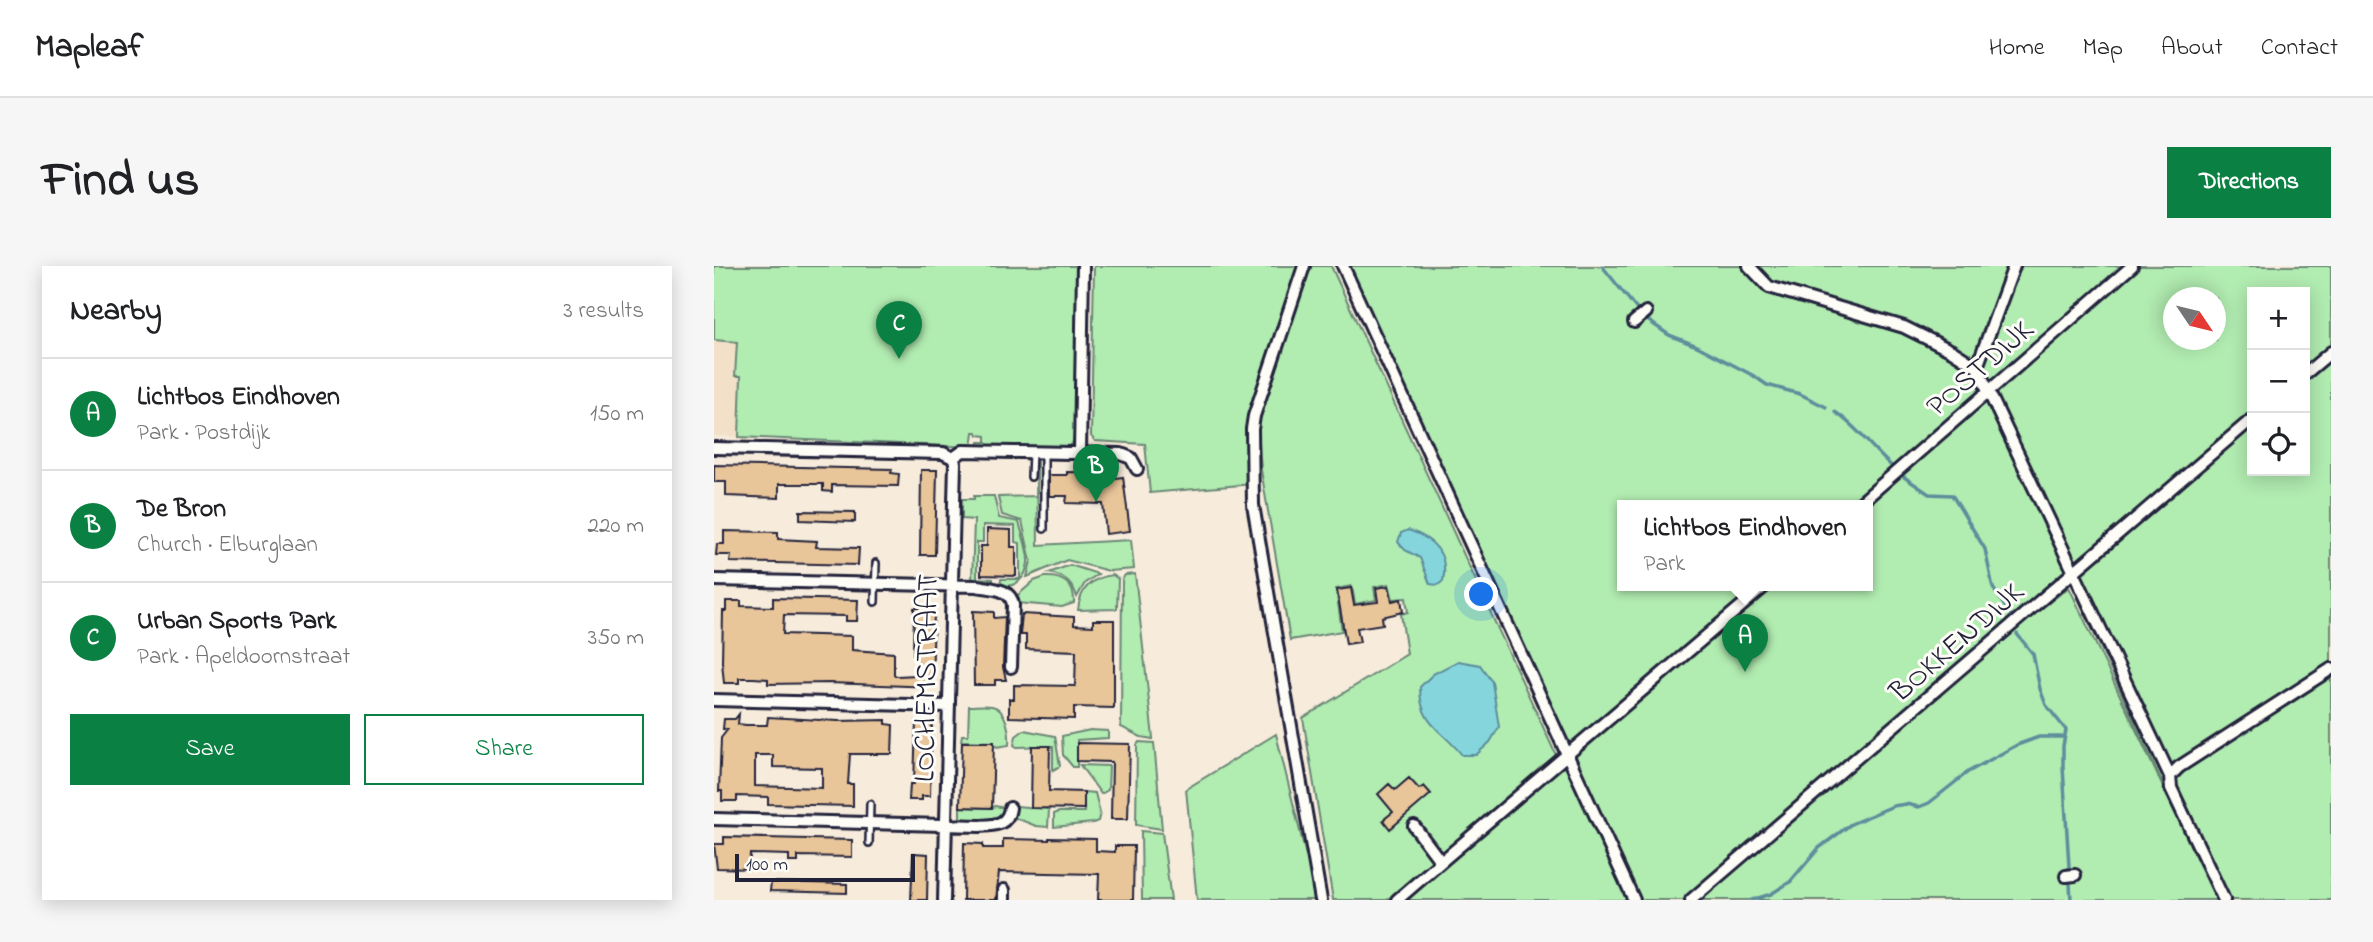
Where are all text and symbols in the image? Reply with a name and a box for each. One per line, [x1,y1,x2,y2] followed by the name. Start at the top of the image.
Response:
[35,24,143,72] text: Mapleaf
[1989,31,2045,66] text: Home
[2083,31,2123,66] text: Map
[2161,31,2223,66] text: About
[2261,31,2338,66] text: Contact
[42,146,199,218] text: Find us
[2167,147,2331,218] button: Directions
[2163,287,2226,350] north arrow
[2247,287,2310,476] map controls
[2247,287,2310,350] button: +
[70,290,162,334] text: Nearby
[563,295,644,328] text: 3 results
[876,301,922,359] pin: C
[1917,310,2045,429] street label: POSTDIJK
[2247,350,2310,413] button: −
[137,379,340,417] text: Lichtbos Eindhoven
[86,398,100,431] text: A
[590,398,644,431] text: 150 m
[2247,413,2310,476] button: locate
[137,417,270,450] text: Park · Postdijk
[1073,444,1119,502] pin: B
[137,491,226,529] text: De Bron
[1617,500,1873,591] popup
[85,510,101,543] text: B
[588,510,644,543] text: 220 m
[1644,510,1846,548] text: Lichtbos Eindhoven
[137,529,318,562] text: Church · Elburglaan
[1644,548,1685,581] text: Park
[1880,572,2035,715] street label: BOKKENDIJK
[904,574,952,783] street label: LOCHEMSTRAAT
[1464,577,1498,611] your location
[137,603,336,641] text: Urban Sports Park
[1722,614,1768,672] pin: A
[87,622,99,655] text: C
[588,622,644,655] text: 350 m
[137,641,350,674] text: Park · Apeldoornstraat
[70,714,350,785] button: Save
[364,714,644,785] button: Share
[735,851,915,883] scale bar
[746,852,788,879] text: 100 m

